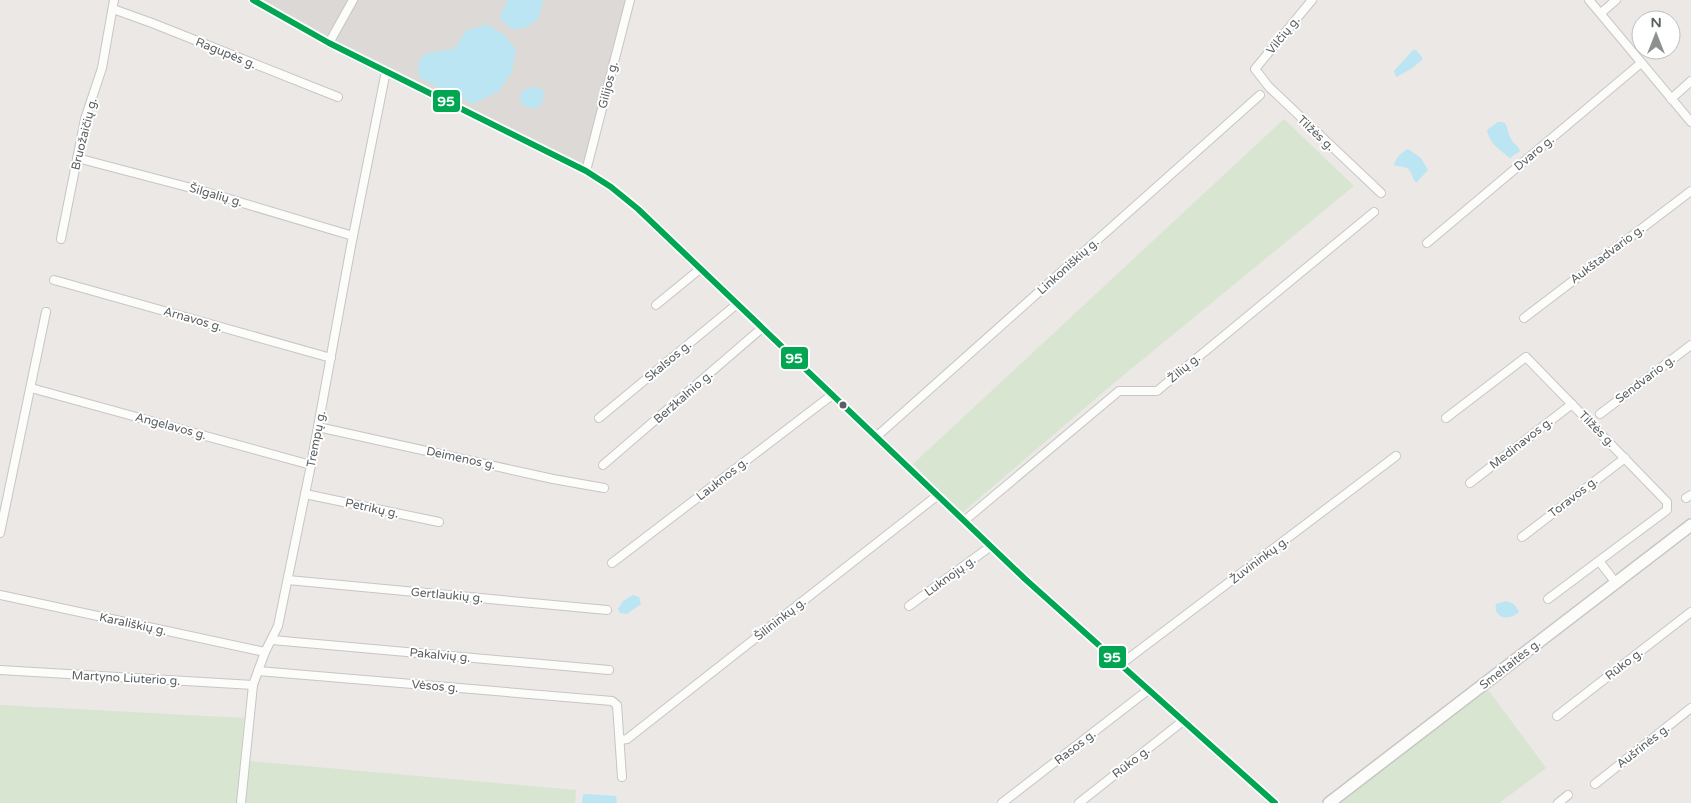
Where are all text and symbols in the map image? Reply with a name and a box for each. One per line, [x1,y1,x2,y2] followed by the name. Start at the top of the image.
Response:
[1631,10,1681,60] north arrow
[1263,13,1303,57] street label: Vilčių g.
[1650,14,1662,31] text: N
[194,35,258,71] street label: Ragupės g.
[595,60,621,110] street label: Gilijos g.
[432,89,461,113] line badge: 95
[437,93,455,110] text: 95
[68,97,100,171] street label: Bruožaičių g.
[1295,112,1337,154] street label: Tilžės g.
[1511,132,1557,174] street label: Dvaro g.
[188,181,244,209] street label: Šilgalių g.
[1567,222,1647,286] street label: Aukštadvario g.
[1034,235,1102,297] street label: Linkoniškių g.
[162,304,224,334] street label: Arnavos g.
[642,338,694,384] street label: Skalsos g.
[780,346,809,370] line badge: 95
[785,350,803,367] text: 95
[1165,351,1203,385] street label: Žilių g.
[1613,352,1677,406] street label: Sendvario g.
[651,368,715,426] street label: Beržkalnio g.
[838,400,848,410] unlabelled marker
[1576,408,1618,450] street label: Tilžės g.
[304,409,328,469] street label: Trempų g.
[134,410,208,442] street label: Angelavos g.
[1487,414,1555,472] street label: Medinavos g.
[425,444,497,472] street label: Deimenos g.
[693,455,751,503] street label: Lauknos g.
[1546,474,1600,520] street label: Toravos g.
[344,495,400,521] street label: Petrikų g.
[1227,533,1291,587] street label: Žuvininkų g.
[922,553,978,599] street label: Luknojų g.
[410,585,484,605] street label: Gertlaukių g.
[751,595,809,643] street label: Šilininkų g.
[98,610,168,638] street label: Karališkių g.
[1477,636,1543,692] street label: Smeltaitės g.
[409,645,471,665] street label: Pakalvių g.
[1098,645,1127,669] line badge: 95
[1603,645,1645,683] street label: Rūko g.
[1103,649,1121,666] text: 95
[71,668,181,688] street label: Martyno Liuterio g.
[411,677,459,695] street label: Vėsos g.
[1614,721,1672,771] street label: Aušrinės g.
[1052,727,1098,767] street label: Rasos g.
[1110,743,1152,781] street label: Rūko g.

